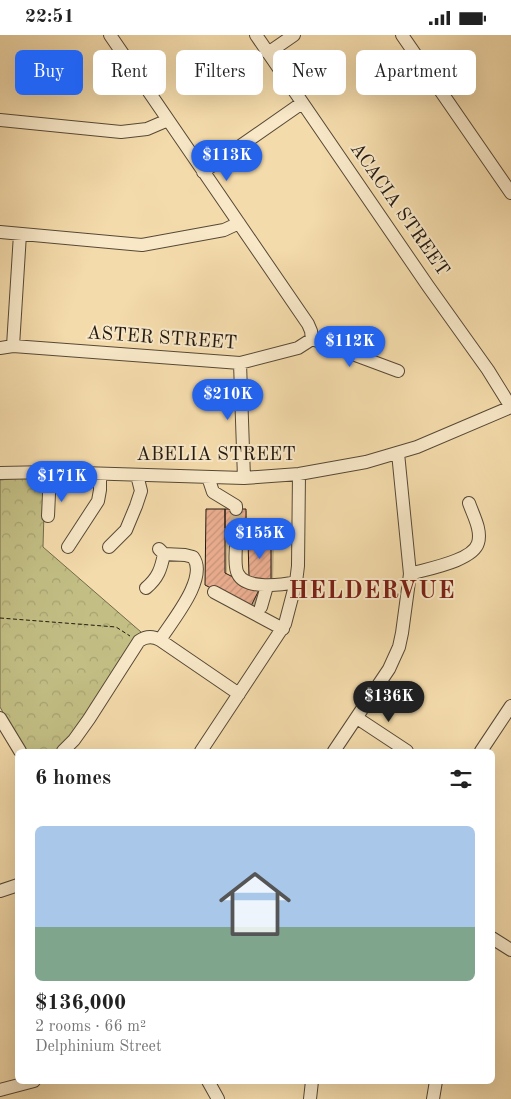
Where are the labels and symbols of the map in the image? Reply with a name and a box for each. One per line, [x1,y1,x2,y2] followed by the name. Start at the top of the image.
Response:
[192,139,262,182] pin: $113K
[346,140,452,280] street label: ACACIA STREET
[86,324,238,354] street label: ASTER STREET
[315,325,385,368] pin: $112K
[193,379,263,421] pin: $210K
[136,446,296,465] street label: ABELIA STREET
[27,461,97,503] pin: $171K
[225,517,295,560] pin: $155K
[288,580,456,604] district label: HELDERVUE
[354,681,424,723] pin: $136K

